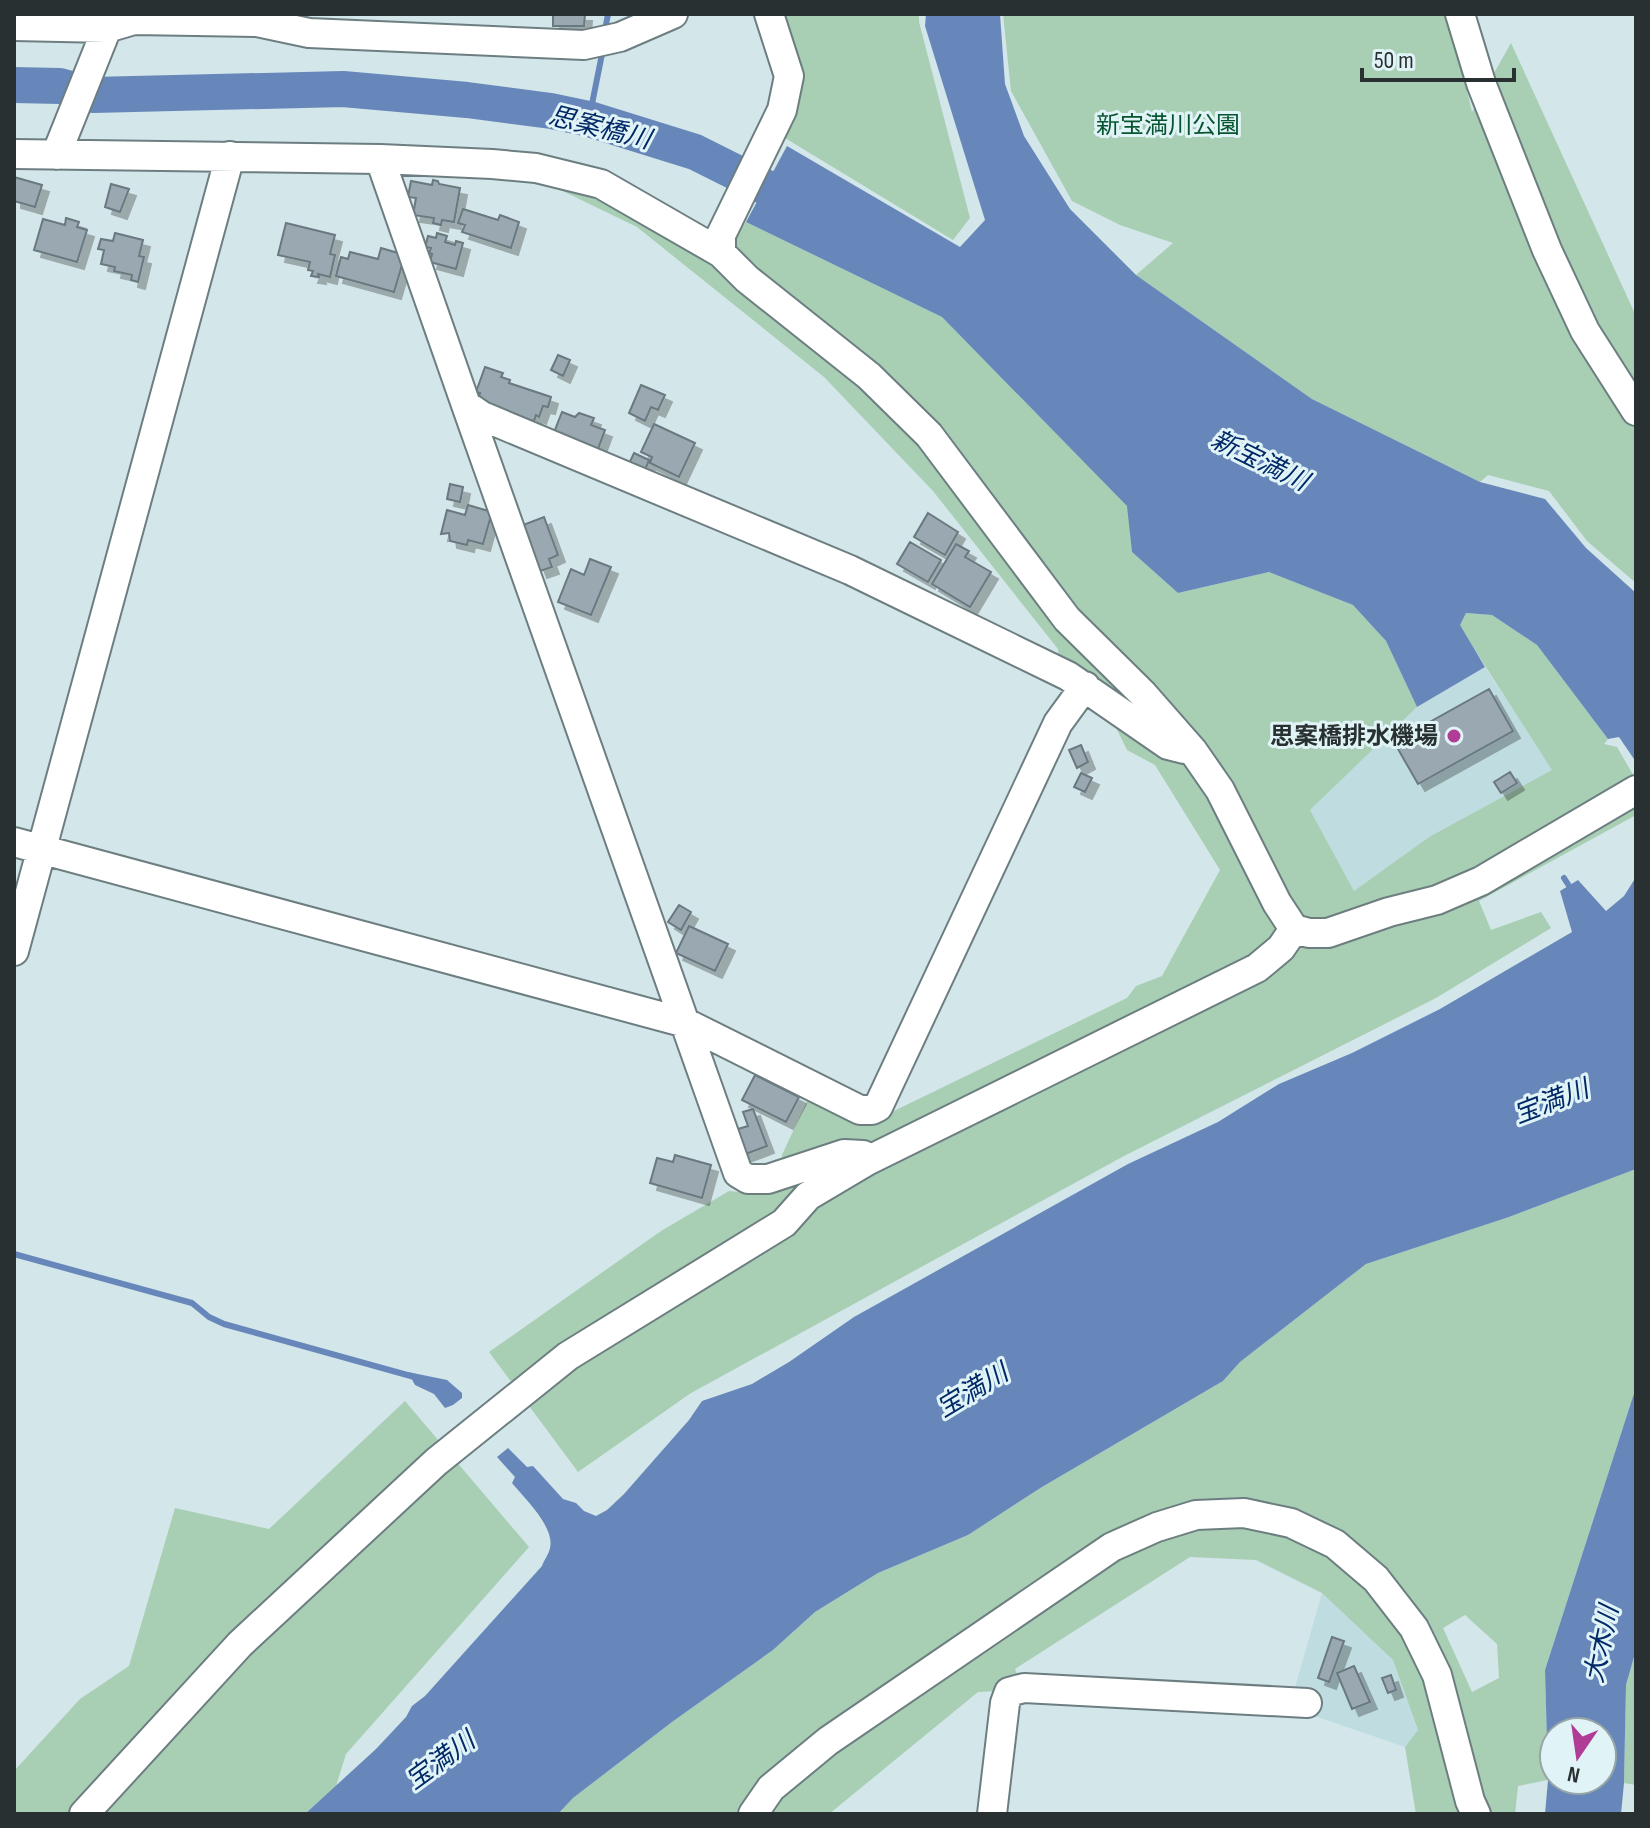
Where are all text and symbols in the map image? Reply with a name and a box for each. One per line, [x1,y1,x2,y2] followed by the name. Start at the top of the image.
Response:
[1362,32,1514,82] scale bar
[1374,46,1414,75] text: 50 m
[545,101,657,157] water label: 思案橋川
[1096,111,1240,140] park label: 新宝満川公園
[1206,425,1316,499] water label: 新宝満川
[1270,722,1438,751] place label: 思案橋排水機場
[1445,727,1463,745] marker: 思案橋排水機場
[1510,1073,1596,1131] water label: 宝満川
[931,1356,1017,1425] water label: 宝満川
[1579,1600,1626,1686] water label: 大木川
[1538,1716,1618,1796] north arrow
[400,1724,484,1797] water label: 宝満川
[1565,1760,1583,1789] text: N

